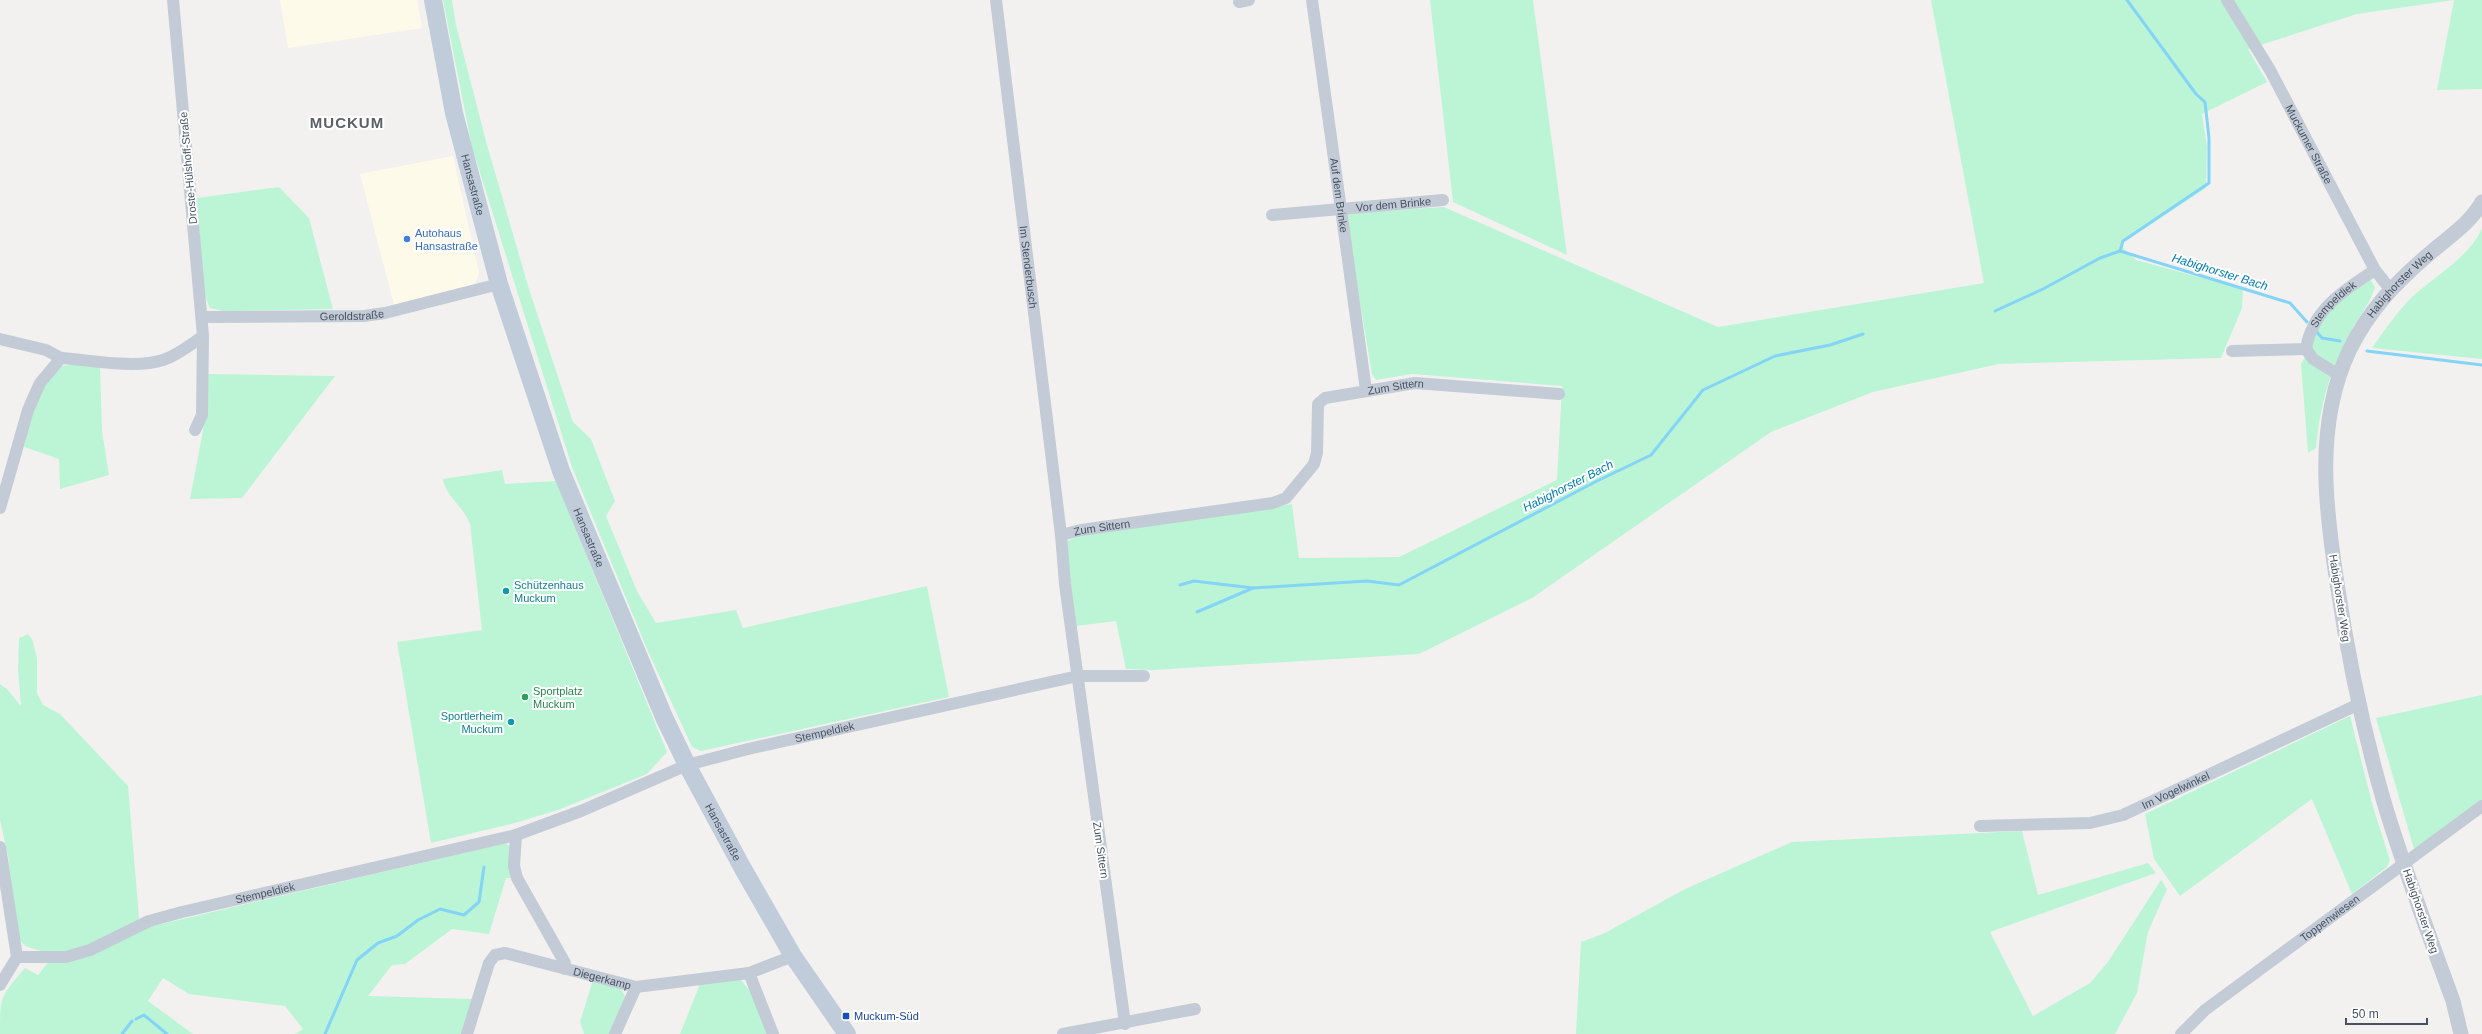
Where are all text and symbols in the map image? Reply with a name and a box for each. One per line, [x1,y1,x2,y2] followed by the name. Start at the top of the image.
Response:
[2283,103,2335,186] street label: Muckumer Straße
[177,111,199,225] street label: Droste-Hülshoff-Straße
[310,114,384,131] district label: MUCKUM
[459,153,487,217] street label: Hansastraße
[1328,157,1350,233] street label: Auf dem Brinke
[1356,195,1432,214] street label: Vor dem Brinke
[1017,225,1039,309] street label: Im Stenderbusch
[415,227,478,252] place label: Autohaus Hansastraße
[402,234,412,244] marker: Autohaus Hansastraße
[2364,248,2434,320] street label: Habighorster Weg
[2170,251,2270,293] water label: Habighorster Bach
[2308,278,2359,329] street label: Stempeldiek
[320,307,385,322] street label: Geroldstraße
[1367,377,1424,397] street label: Zum Sittern
[1521,457,1616,515] water label: Habighorster Bach
[571,506,607,569] street label: Hansastraße
[1072,517,1131,538] street label: Zum Sittern
[2327,553,2353,643] street label: Habighorster Weg
[514,579,584,604] place label: Schützenhaus Muckum
[501,586,511,596] marker: Schützenhaus Muckum
[533,685,583,710] place label: Sportplatz Muckum
[520,692,530,702] marker: Sportplatz Muckum
[441,710,503,735] place label: Sportlerheim Muckum
[506,717,516,727] marker: Sportlerheim Muckum
[794,720,856,744] street label: Stempeldiek
[2140,769,2211,811] street label: Im Vogelwinkel
[703,802,743,863] street label: Hansastraße
[1091,821,1111,879] street label: Zum Sittern
[2401,867,2441,955] street label: Habighorster Weg
[234,880,296,906] street label: Stempeldiek
[2298,892,2362,944] street label: Toppenwiesen
[572,965,632,992] street label: Diegerkamp
[2346,1000,2427,1026] scale bar
[2352,1007,2379,1021] text: 50 m
[854,1010,919,1022] place label: Muckum-Süd
[841,1011,851,1021] marker: Muckum-Süd

